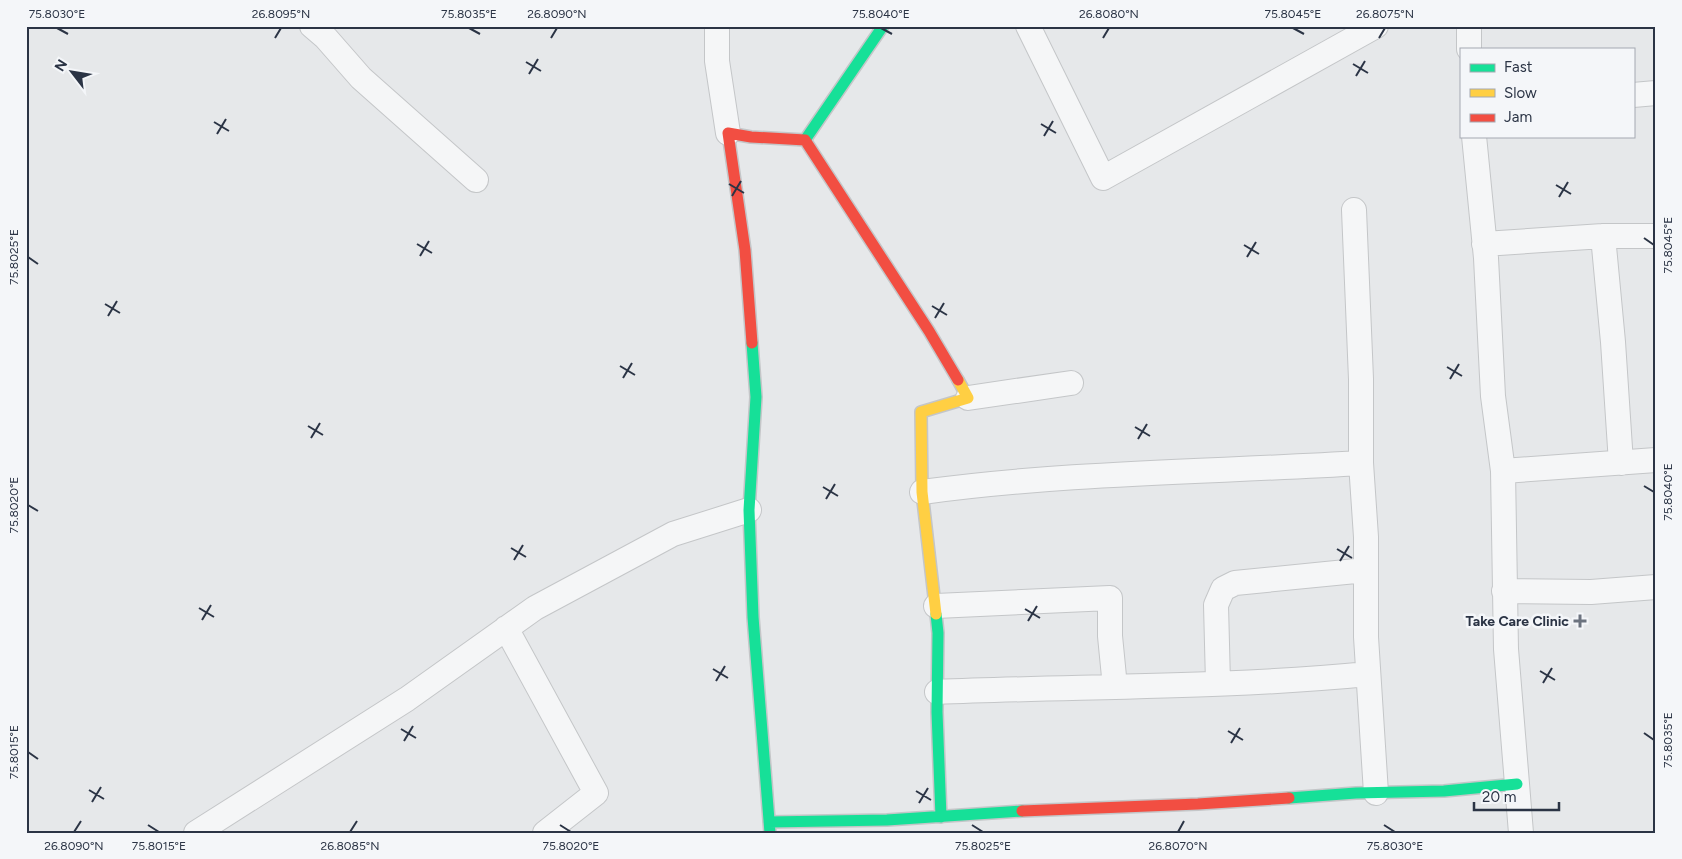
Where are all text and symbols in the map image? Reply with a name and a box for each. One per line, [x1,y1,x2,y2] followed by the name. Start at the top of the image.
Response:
[29,7,85,21] text: 75.8030°E
[252,7,310,21] text: 26.8095°N
[441,7,497,21] text: 75.8035°E
[527,7,587,21] text: 26.8090°N
[852,7,910,21] text: 75.8040°E
[1079,7,1139,21] text: 26.8080°N
[1265,7,1321,21] text: 75.8045°E
[1356,7,1414,21] text: 26.8075°N
[48,48,98,98] north arrow
[1460,48,1634,138] legend
[51,57,71,75] text: N
[1504,58,1533,76] text: Fast
[1504,84,1537,102] text: Slow
[1504,108,1532,126] text: Jam
[1661,217,1675,273] text: 75.8045°E
[7,229,21,285] text: 75.8025°E
[1661,463,1675,521] text: 75.8040°E
[7,477,21,533] text: 75.8020°E
[1465,613,1569,630] place label: Take Care Clinic
[1573,614,1587,628] marker: Take Care Clinic
[1661,712,1675,768] text: 75.8035°E
[7,725,21,779] text: 75.8015°E
[1474,779,1560,811] scale bar
[1482,788,1516,806] text: 20 m
[44,839,104,853] text: 26.8090°N
[132,839,186,853] text: 75.8015°E
[320,839,380,853] text: 26.8085°N
[543,839,599,853] text: 75.8020°E
[955,839,1011,853] text: 75.8025°E
[1149,839,1207,853] text: 26.8070°N
[1367,839,1423,853] text: 75.8030°E

